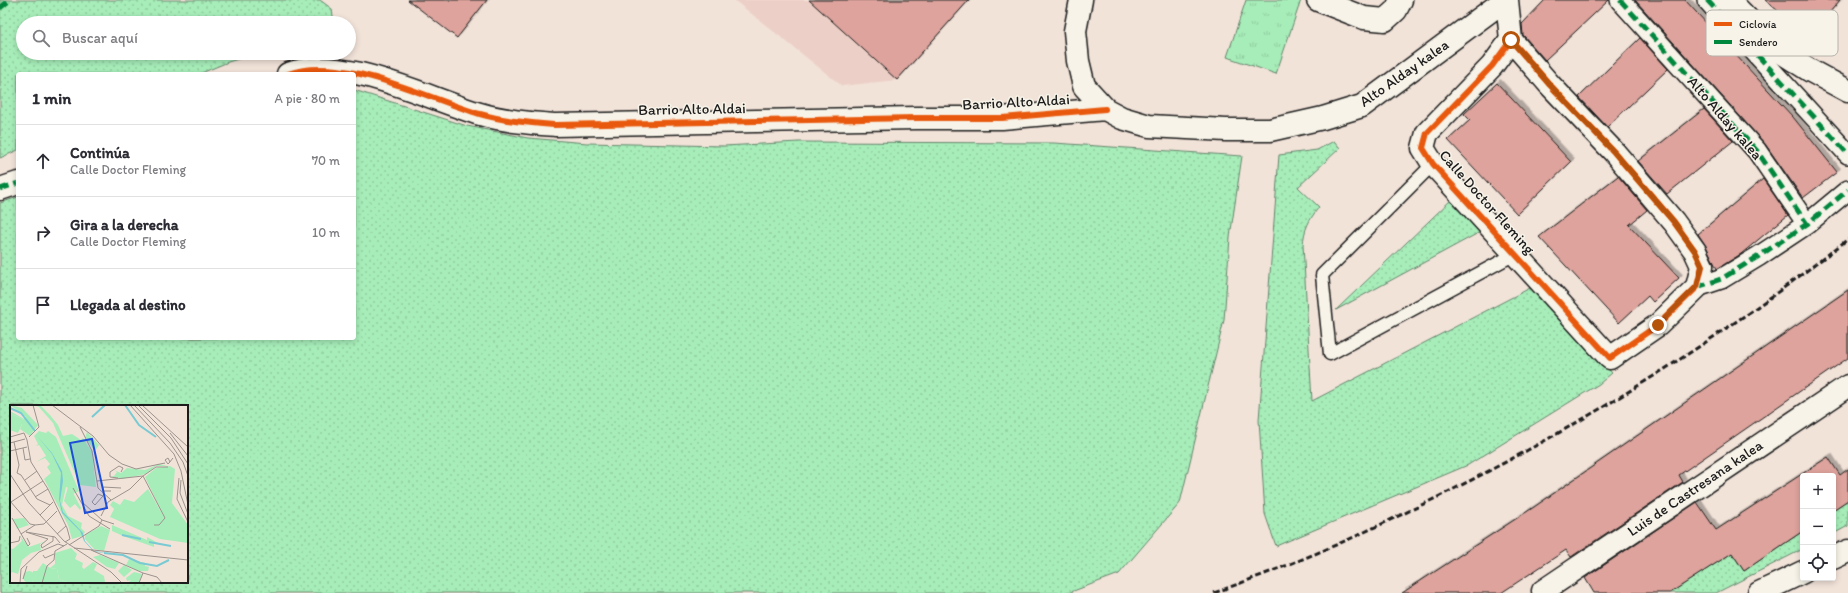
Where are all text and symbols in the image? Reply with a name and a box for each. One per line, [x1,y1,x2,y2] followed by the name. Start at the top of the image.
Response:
[1706,10,1838,56] legend
[16,16,356,60] search box
[1739,18,1777,31] text: Ciclovía
[30,27,52,49] icon: search
[62,29,138,47] text: Buscar aquí
[1502,31,1520,49] route start
[1356,35,1453,110] street label: Alto Alday kalea
[1739,36,1778,49] text: Sendero
[1684,73,1767,164] street label: Alto Alday kalea
[32,88,71,108] text: 1 min
[962,90,1070,114] street label: Barrio Alto Aldai
[274,91,340,106] text: A pie · 80 m
[638,99,746,119] street label: Barrio Alto Aldai
[70,144,130,162] text: Continúa
[1435,146,1539,258] street label: Calle Doctor Fleming
[32,150,54,172] icon: ahead
[312,153,340,168] text: 70 m
[70,162,186,177] text: Calle Doctor Fleming
[70,216,179,234] text: Gira a la derecha
[32,222,54,244] icon: right
[312,225,340,240] text: 10 m
[70,234,186,249] text: Calle Doctor Fleming
[32,294,54,316] icon: arrive
[70,296,186,314] text: Llegada al destino
[1649,316,1667,334] route end
[10,405,188,583] inset map
[1624,436,1766,540] street label: Luis de Castresana kalea
[1800,473,1836,581] map controls
[1800,473,1836,509] button: +
[1800,509,1836,545] button: −
[1800,545,1836,581] button: locate

